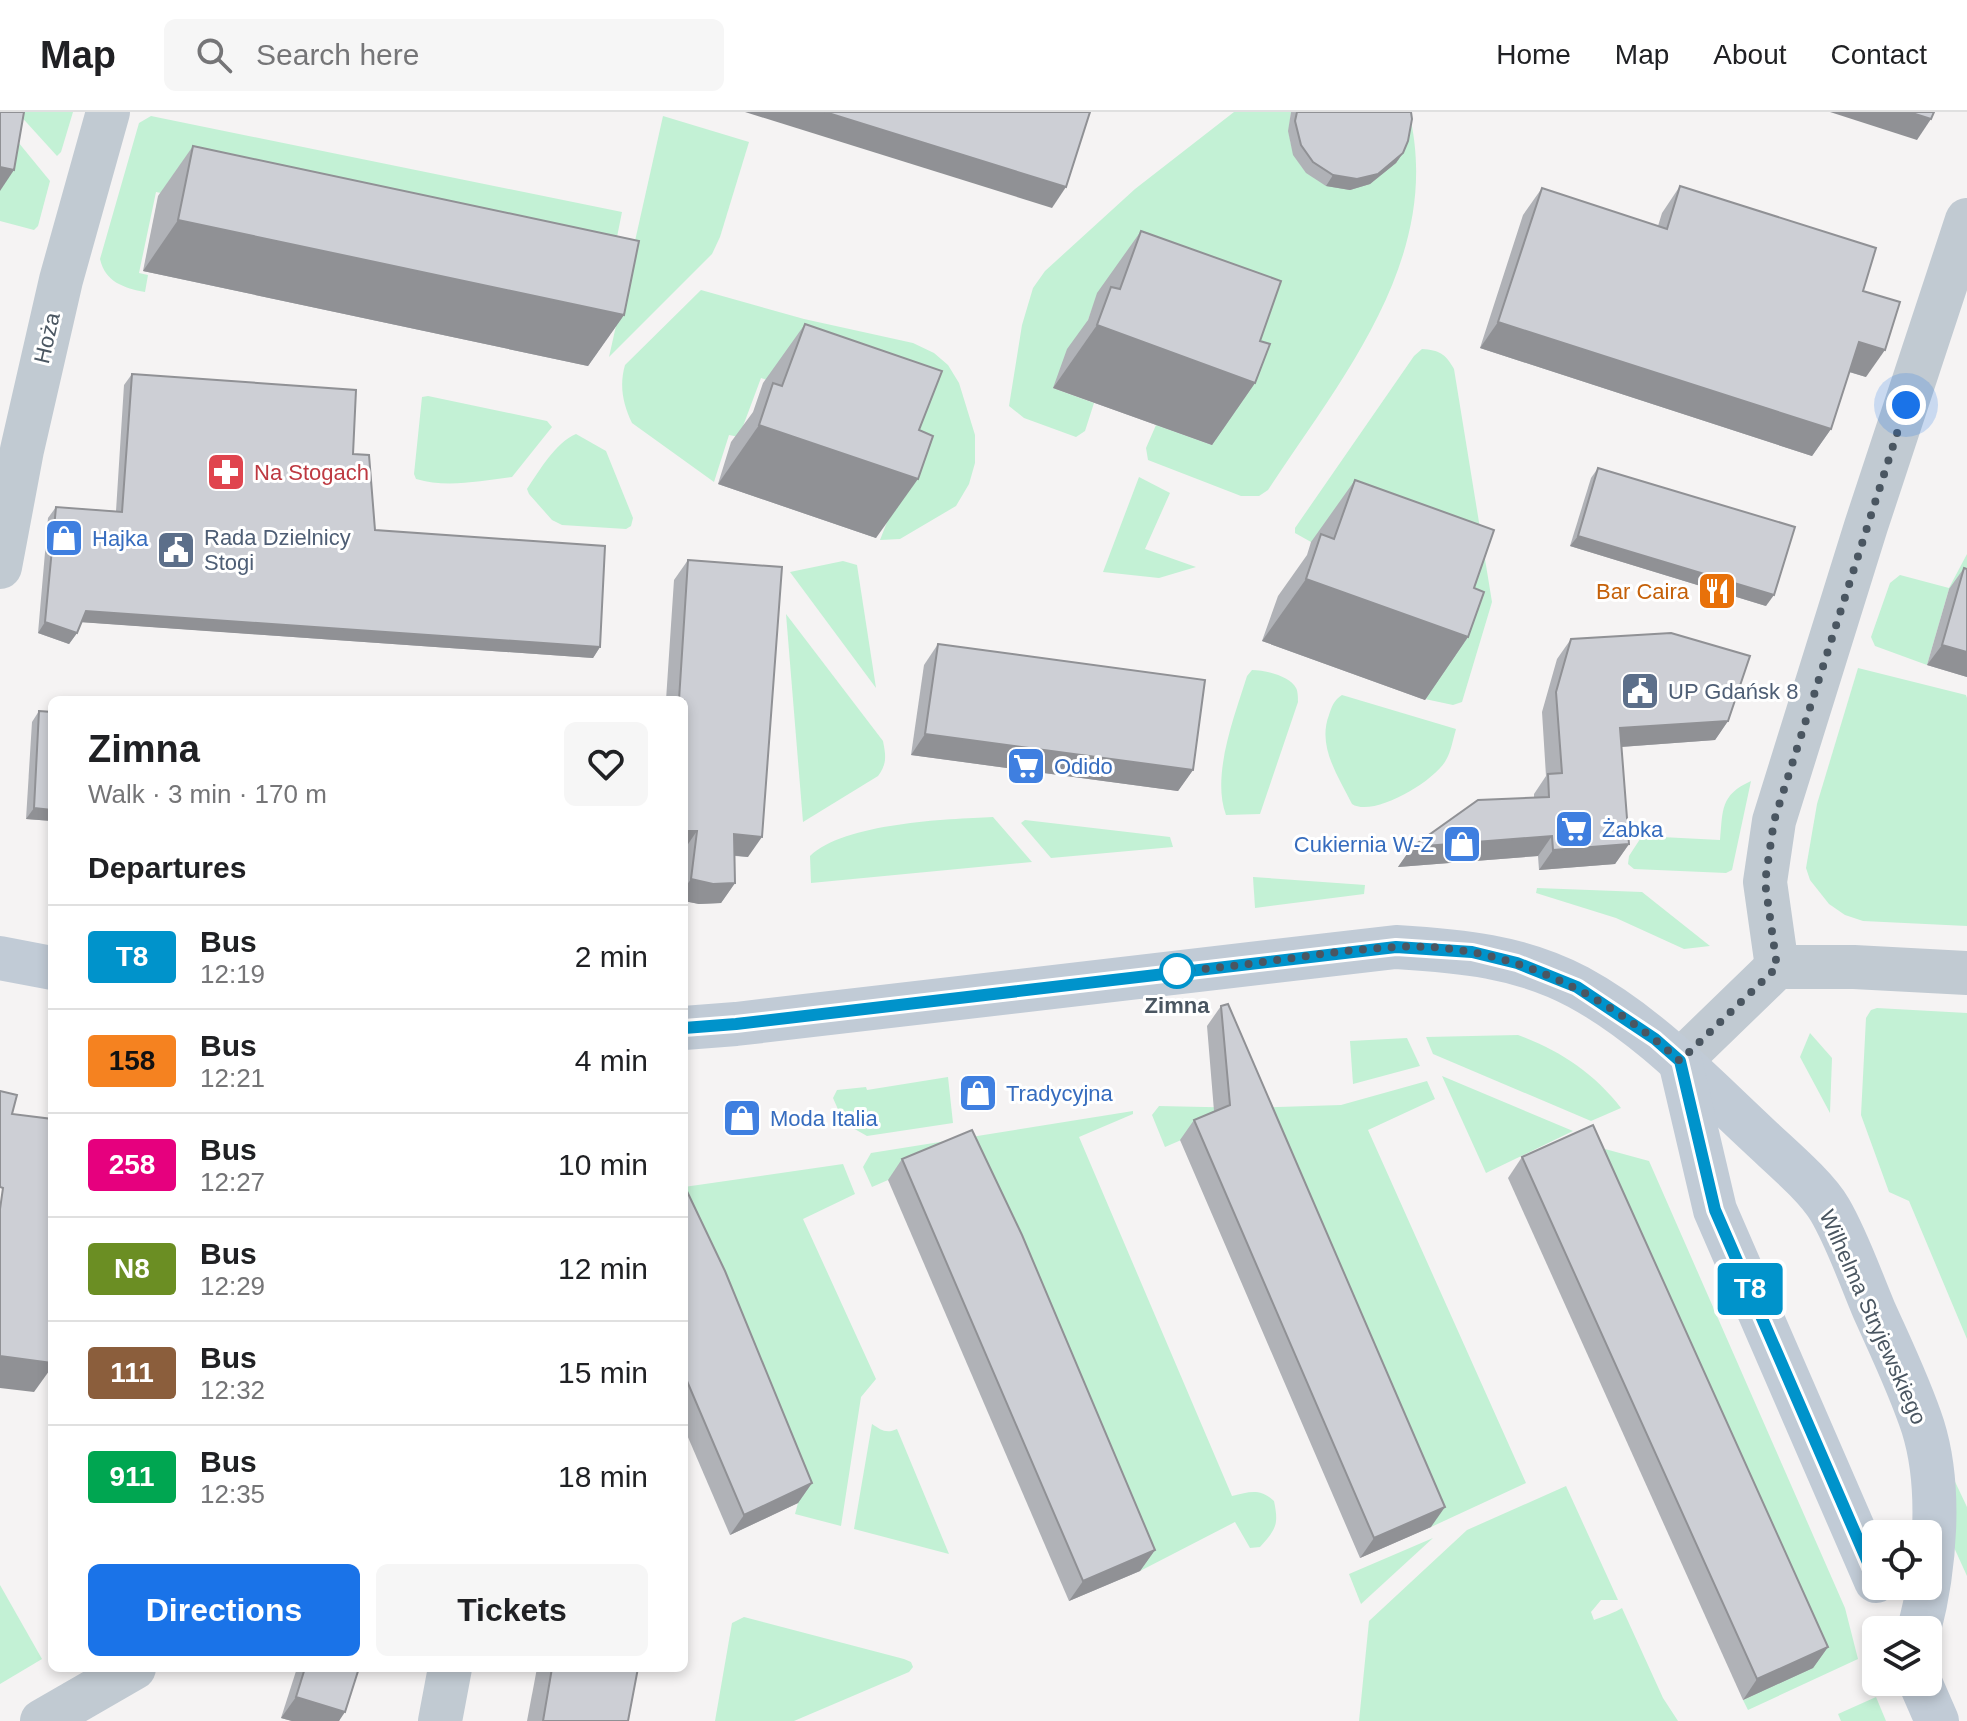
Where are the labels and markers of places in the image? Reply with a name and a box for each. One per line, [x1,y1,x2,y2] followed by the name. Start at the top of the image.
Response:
[205,451,247,493] pharmacy icon: Na Stogach
[254,460,369,485] place label: Na Stogach
[43,517,85,559] shop icon: Hajka
[204,525,351,575] place label: Rada Dzielnicy Stogi
[92,526,149,551] place label: Hajka
[155,529,197,571] public building icon: Rada Dzielnicy Stogi
[1696,570,1738,612] restaurant icon: Bar Caira
[1596,579,1690,604] place label: Bar Caira
[1619,670,1661,712] public building icon: UP Gdańsk 8
[1668,679,1798,704] place label: UP Gdańsk 8
[1005,745,1047,787] supermarket icon: Odido
[1054,754,1113,779] place label: Odido
[1553,808,1595,850] supermarket icon: Żabka
[1602,817,1664,842] place label: Żabka
[1441,823,1483,865] shop icon: Cukiernia W-Z
[1294,832,1434,857] place label: Cukiernia W-Z
[1160,954,1194,988] marker: Zimna
[1145,993,1210,1018] place label: Zimna
[957,1072,999,1114] shop icon: Tradycyjna
[1006,1081,1114,1106] place label: Tradycyjna
[721,1097,763,1139] shop icon: Moda Italia
[770,1106,878,1131] place label: Moda Italia

